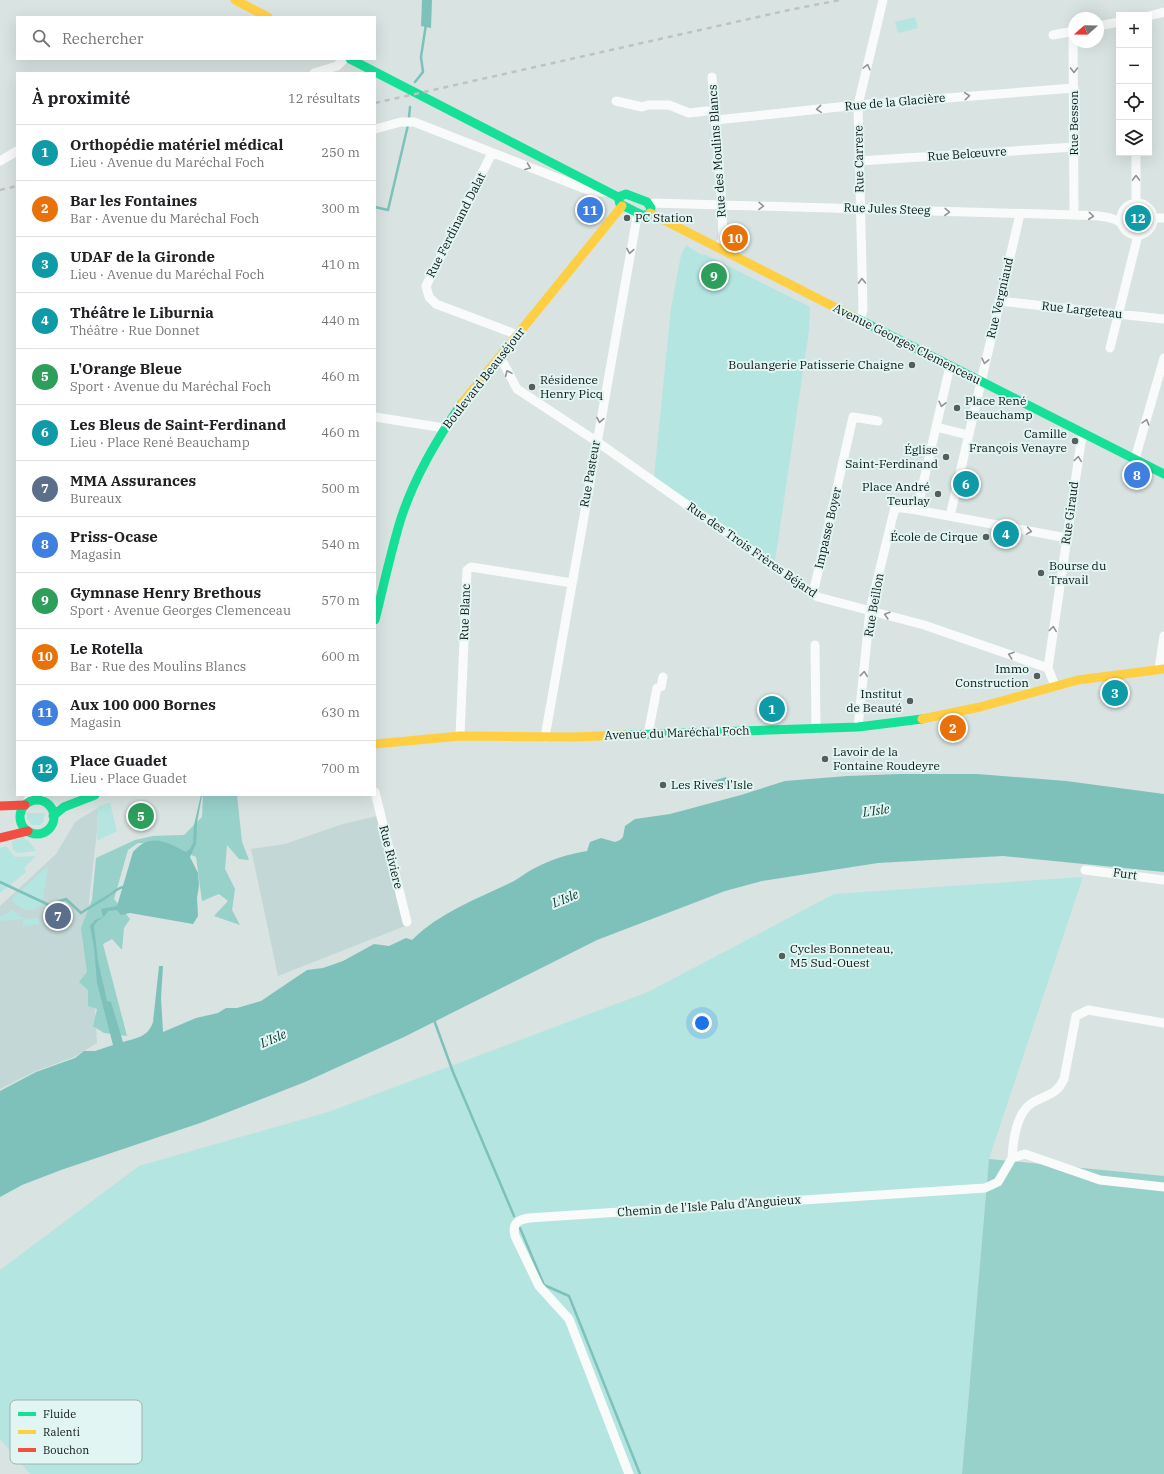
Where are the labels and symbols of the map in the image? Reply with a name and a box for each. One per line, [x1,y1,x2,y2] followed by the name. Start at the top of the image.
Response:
[1068,12,1104,48] north arrow
[863,64,871,70] one-way arrow
[1069,67,1078,73] one-way arrow
[704,84,729,218] street label: Rue des Moulins Blancs
[844,90,946,113] street label: Rue de la Glacière
[1066,90,1081,156] street label: Rue Besson
[964,92,970,101] one-way arrow
[816,104,822,113] one-way arrow
[850,125,867,193] street label: Rue Carrere
[927,143,1007,164] street label: Rue Belœuvre
[525,163,532,171] one-way arrow
[423,170,489,280] street label: Rue Ferdinand Dalat
[1132,175,1140,181] one-way arrow
[577,195,603,225] pin: 11
[843,199,931,218] street label: Rue Jules Steeg
[758,202,764,210] one-way arrow
[1125,203,1151,233] pin: 12
[944,208,950,216] one-way arrow
[635,210,694,225] place label: PC Station
[1088,212,1094,221] one-way arrow
[622,213,632,223] marker: PC Station
[722,223,748,253] pin: 10
[627,247,635,254] one-way arrow
[983,256,1016,340] street label: Rue Vergniaud
[701,261,727,291] pin: 9
[858,278,867,284] one-way arrow
[1041,298,1124,321] street label: Rue Largeteau
[831,300,984,388] street label: Avenue Georges Clemenceau
[439,324,528,431] street label: Boulevard Beauséjour
[728,357,904,372] place label: Boulangerie Patisserie Chaigne
[981,357,990,364] one-way arrow
[907,360,917,370] marker: Boulangerie Patisserie Chaigne
[505,369,513,377] one-way arrow
[540,372,603,401] place label: Résidence Henry Picq
[527,382,537,392] marker: Résidence Henry Picq
[965,393,1033,422] place label: Place René Beauchamp
[938,401,946,407] one-way arrow
[952,403,962,413] marker: Place René Beauchamp
[596,417,605,423] one-way arrow
[1141,418,1150,425] one-way arrow
[969,426,1067,455] place label: Camille François Venayre
[1070,436,1080,446] marker: Camille François Venayre
[576,439,603,509] street label: Rue Pasteur
[845,442,938,471] place label: Église Saint-Ferdinand
[941,452,951,462] marker: Église Saint-Ferdinand
[1073,456,1082,462] one-way arrow
[1124,460,1150,490] pin: 8
[953,469,979,499] pin: 6
[862,479,931,508] place label: Place André Teurlay
[1058,480,1081,545] street label: Rue Giraud
[811,485,844,570] street label: Impasse Boyer
[933,489,943,499] marker: Place André Teurlay
[684,499,820,600] street label: Rue des Trois Frères Béjard
[993,519,1019,549] pin: 4
[1026,526,1033,534] one-way arrow
[890,529,978,544] place label: École de Cirque
[981,532,991,542] marker: École de Cirque
[1049,558,1107,587] place label: Bourse du Travail
[1036,568,1046,578] marker: Bourse du Travail
[861,572,887,638] street label: Rue Beillon
[456,583,473,641] street label: Rue Blanc
[884,611,891,620] one-way arrow
[1048,626,1057,632] one-way arrow
[1007,651,1014,660] one-way arrow
[955,661,1029,690] place label: Immo Construction
[859,671,868,677] one-way arrow
[1032,671,1042,681] marker: Immo Construction
[1102,678,1128,708] pin: 3
[846,686,902,715] place label: Institut de Beauté
[759,694,785,724] pin: 1
[905,696,915,706] marker: Institut de Beauté
[940,713,966,743] pin: 2
[604,722,750,743] street label: Avenue du Maréchal Foch
[833,744,940,773] place label: Lavoir de la Fontaine Roudeyre
[820,754,830,764] marker: Lavoir de la Fontaine Roudeyre
[671,777,753,792] place label: Les Rives l'Isle
[658,780,668,790] marker: Les Rives l'Isle
[860,800,891,821] water label: L'Isle
[128,801,154,831] pin: 5
[376,824,407,890] street label: Rue Riviere
[1112,864,1138,883] street label: Furt
[549,885,581,912] water label: L'Isle
[45,901,71,931] pin: 7
[790,941,894,970] place label: Cycles Bonneteau, M5 Sud-Ouest
[777,951,787,961] marker: Cycles Bonneteau, M5 Sud-Ouest
[692,1013,712,1033] your location
[256,1025,289,1052] water label: L'Isle
[617,1192,802,1219] street label: Chemin de l'Isle Palu d’Anguieux
[10,1400,142,1464] legend
[43,1407,76,1421] text: Fluide
[43,1425,81,1439] text: Ralenti
[43,1443,89,1457] text: Bouchon

